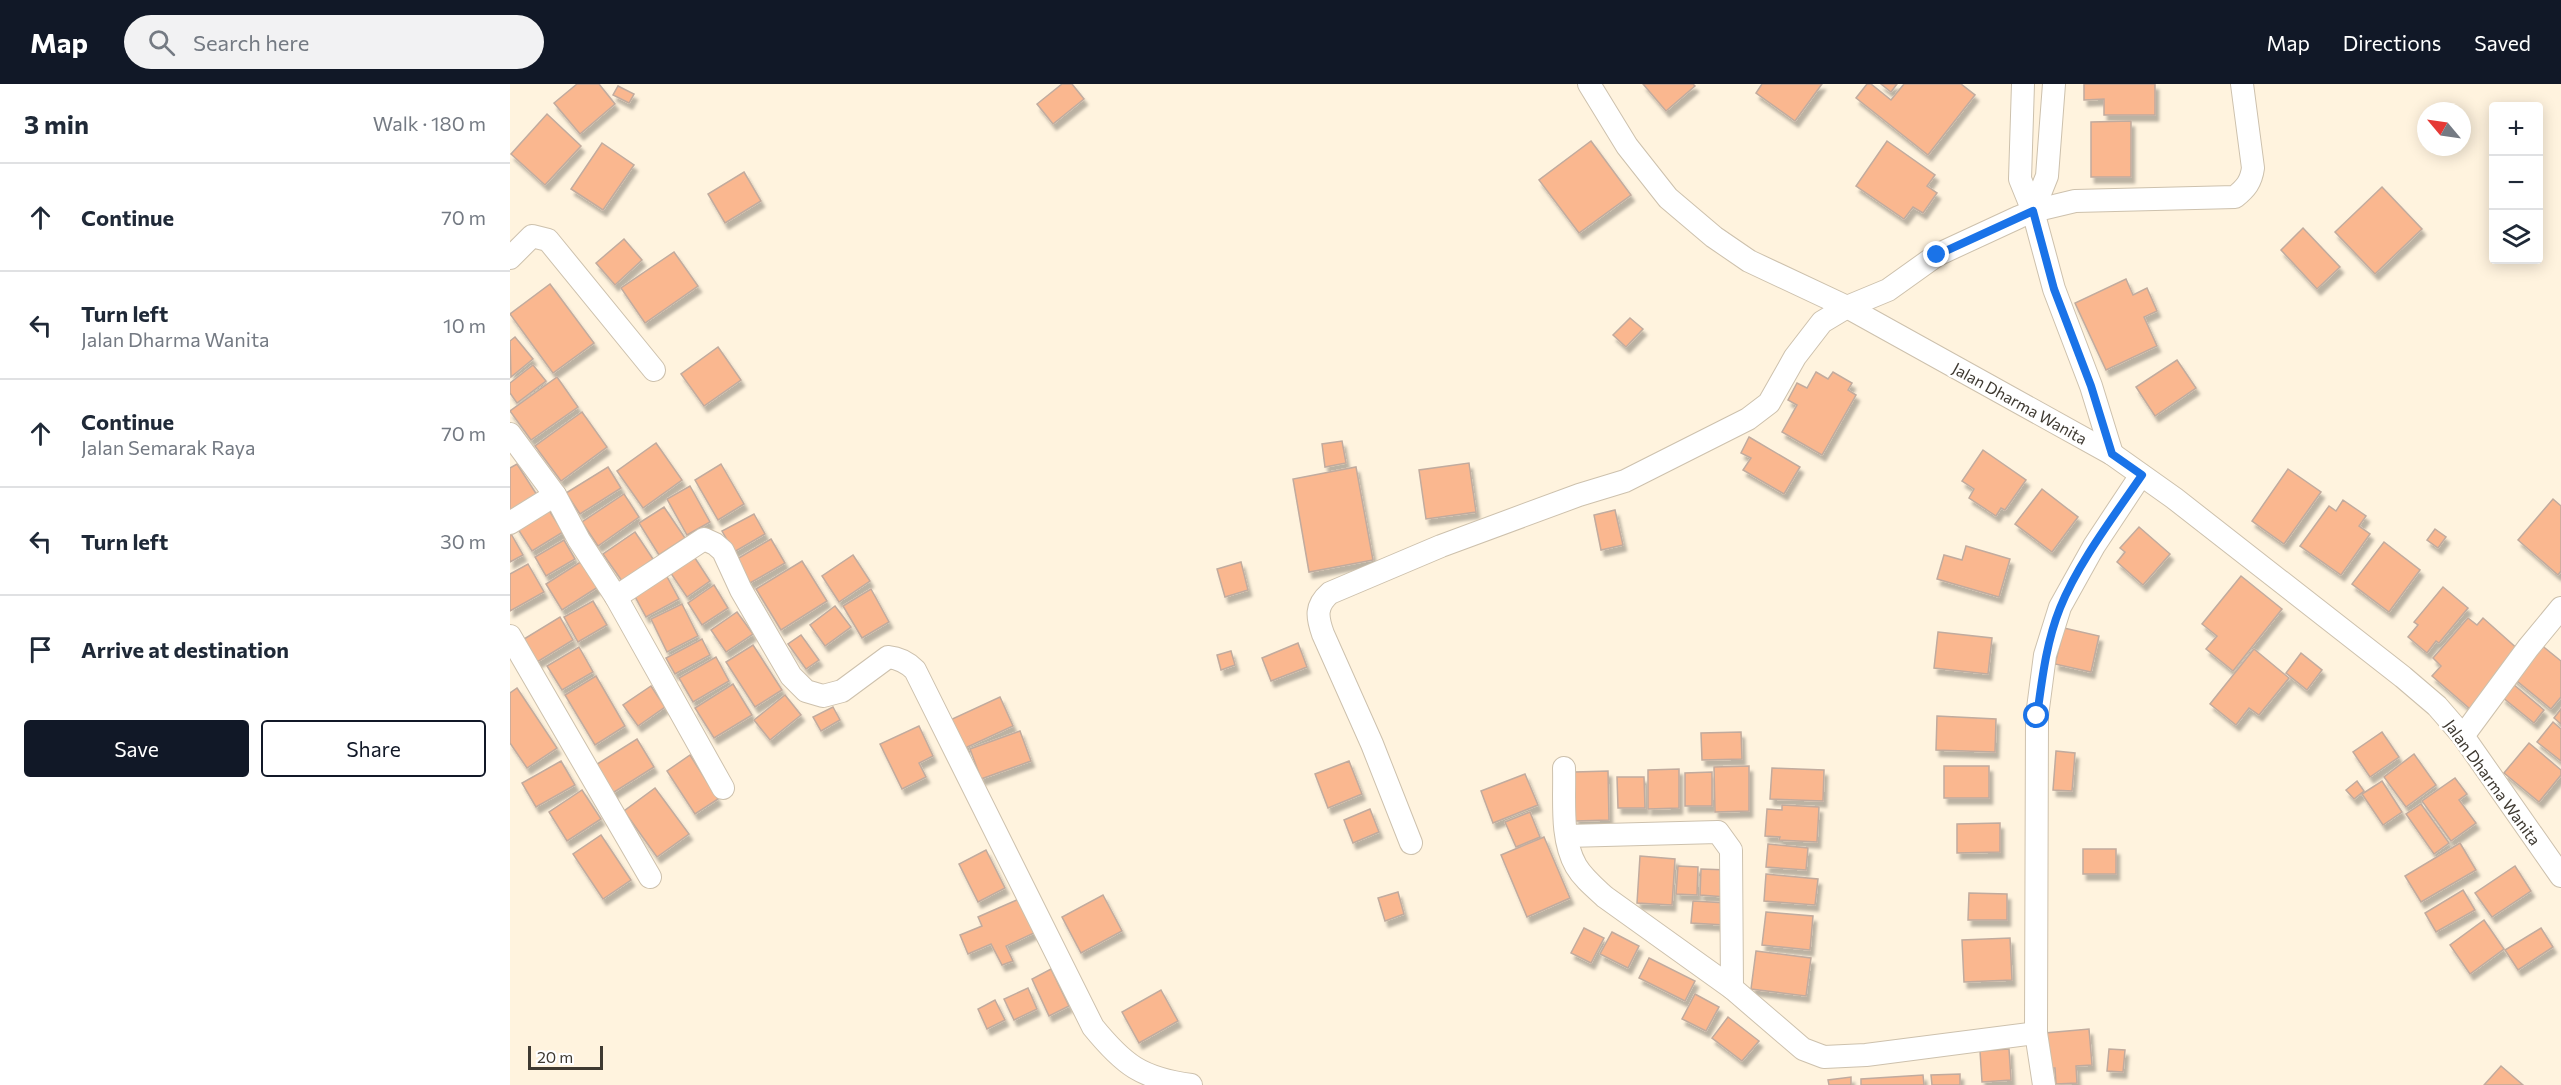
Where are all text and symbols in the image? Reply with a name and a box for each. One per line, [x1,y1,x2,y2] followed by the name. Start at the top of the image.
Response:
[124,15,544,69] search box
[30,25,88,59] text: Map
[145,26,178,59] icon: search
[193,29,309,56] text: Search here
[2267,30,2310,55] text: Map
[2343,30,2441,55] text: Directions
[2474,30,2531,55] text: Saved
[2417,102,2471,156] north arrow
[2489,102,2543,264] map controls
[2489,102,2543,156] button: +
[24,108,89,139] text: 3 min
[373,111,486,135] text: Walk · 180 m
[2489,156,2543,210] button: −
[24,201,57,234] icon: ahead
[81,204,174,231] text: Continue
[441,205,486,229] text: 70 m
[2489,210,2543,264] button: layers
[1923,241,1949,267] route end
[81,300,168,327] text: Turn left
[24,309,57,342] icon: left
[443,313,486,337] text: 10 m
[81,327,270,351] text: Jalan Dharma Wanita
[1949,358,2091,448] street label: Jalan Dharma Wanita
[81,408,174,435] text: Continue
[24,417,57,450] icon: ahead
[441,421,486,445] text: 70 m
[81,435,255,459] text: Jalan Semarak Raya
[24,525,57,558] icon: left
[81,528,168,555] text: Turn left
[440,529,486,553] text: 30 m
[24,633,57,666] icon: arrive
[81,636,289,663] text: Arrive at destination
[2023,702,2049,728] route start
[2441,715,2545,849] street label: Jalan Dharma Wanita
[24,720,249,777] button: Save
[261,720,486,777] button: Share
[528,1043,603,1070] scale bar
[537,1047,573,1066] text: 20 m

